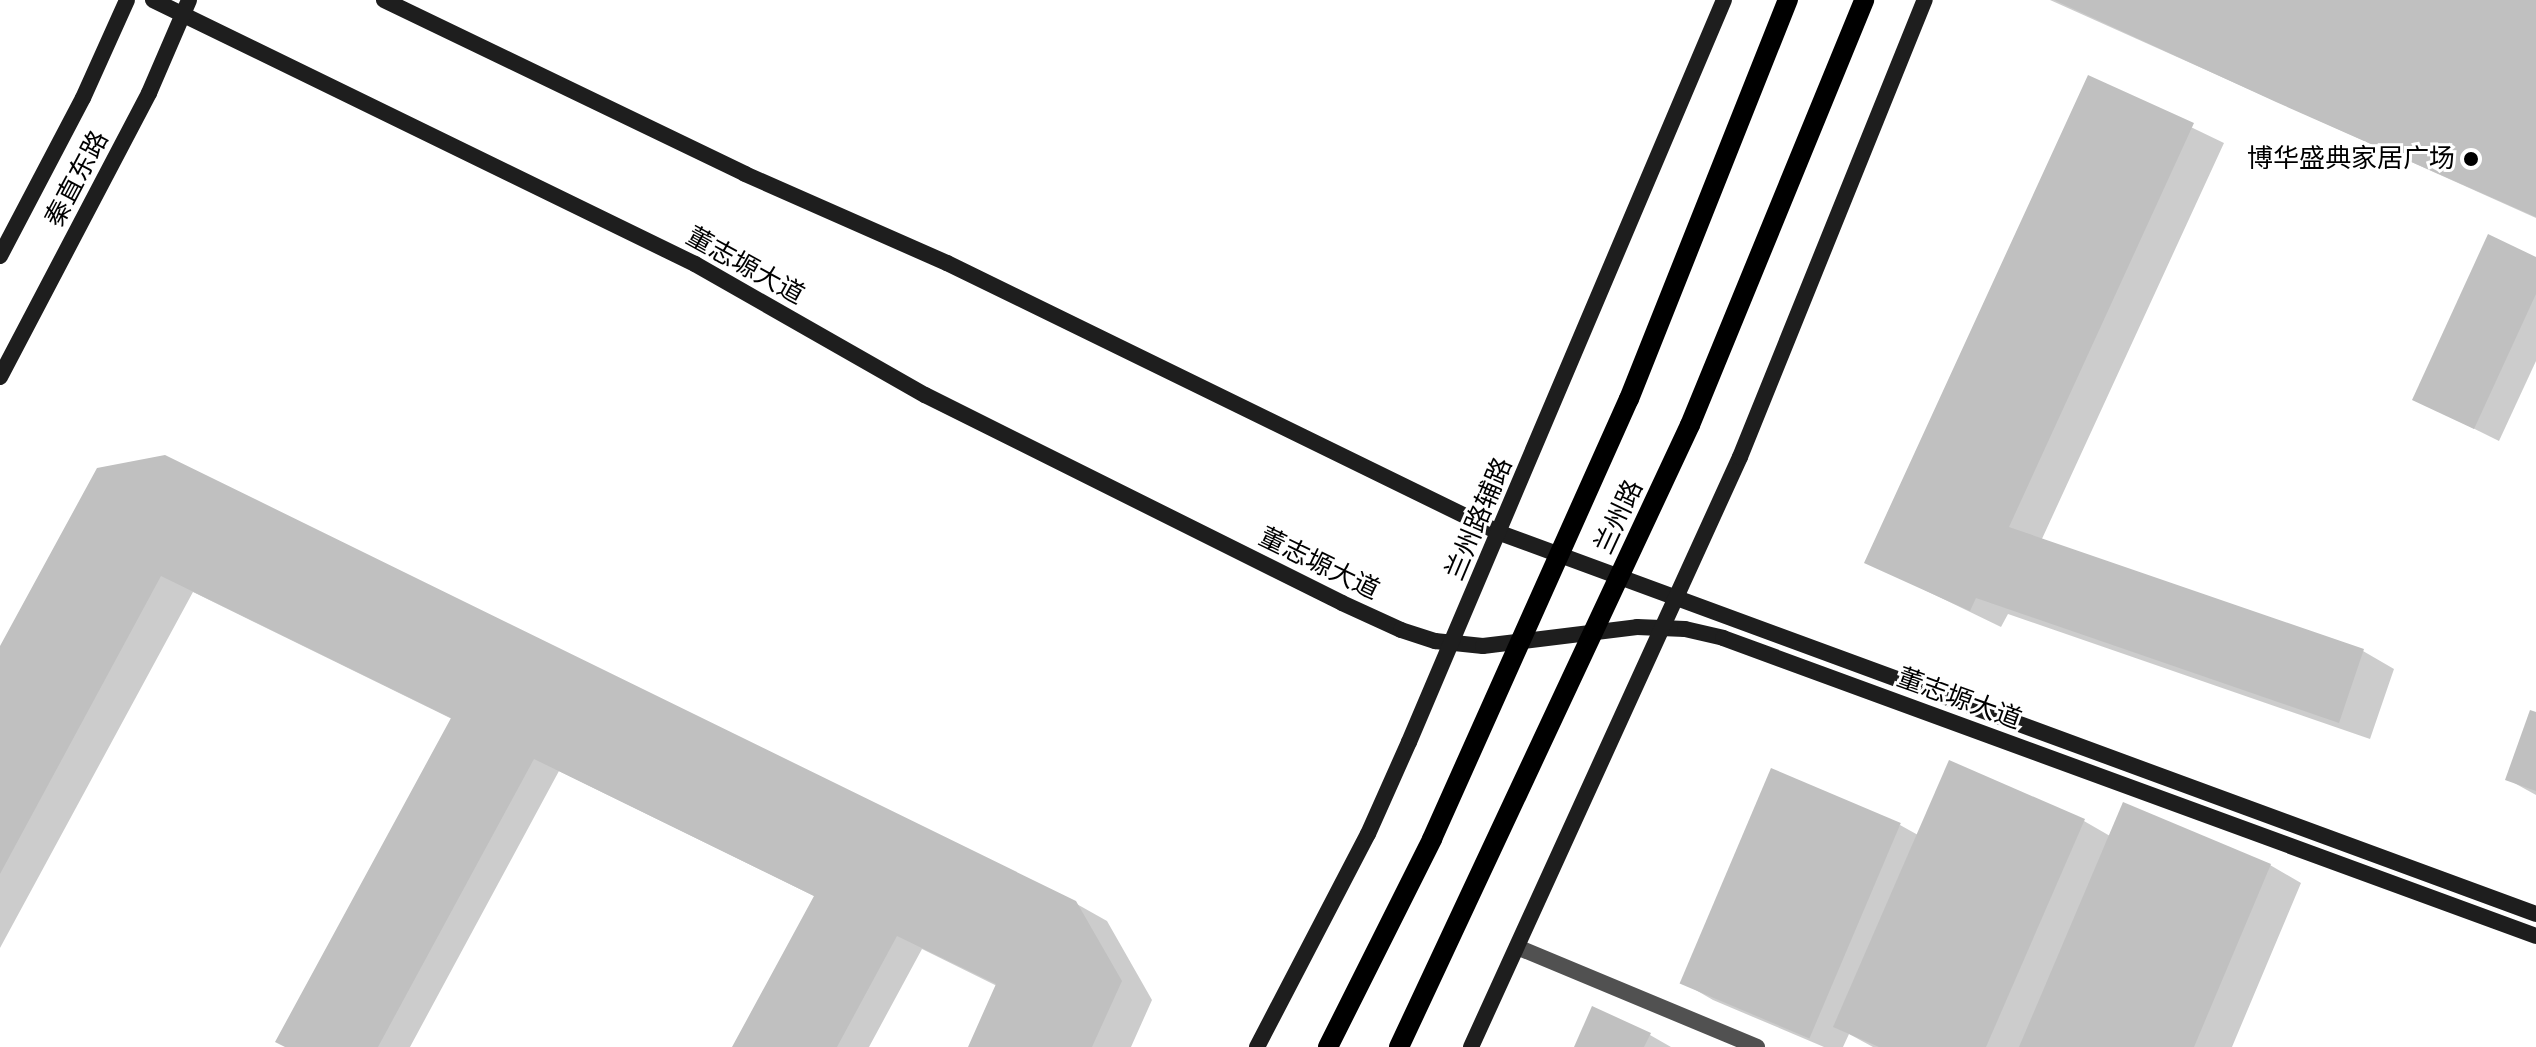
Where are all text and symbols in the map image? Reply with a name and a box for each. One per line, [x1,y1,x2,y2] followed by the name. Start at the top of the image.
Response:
[39,126,115,232] street label: 秦直东路
[2247,143,2455,175] place label: 博华盛典家居广场
[2462,150,2480,168] marker: 博华盛典家居广场
[681,221,809,311] street label: 董志塬大道
[1439,453,1519,585] street label: 兰州路辅路
[1588,475,1650,559] street label: 兰州路
[1254,521,1384,607] street label: 董志塬大道
[1893,662,2025,736] street label: 董志塬大道

